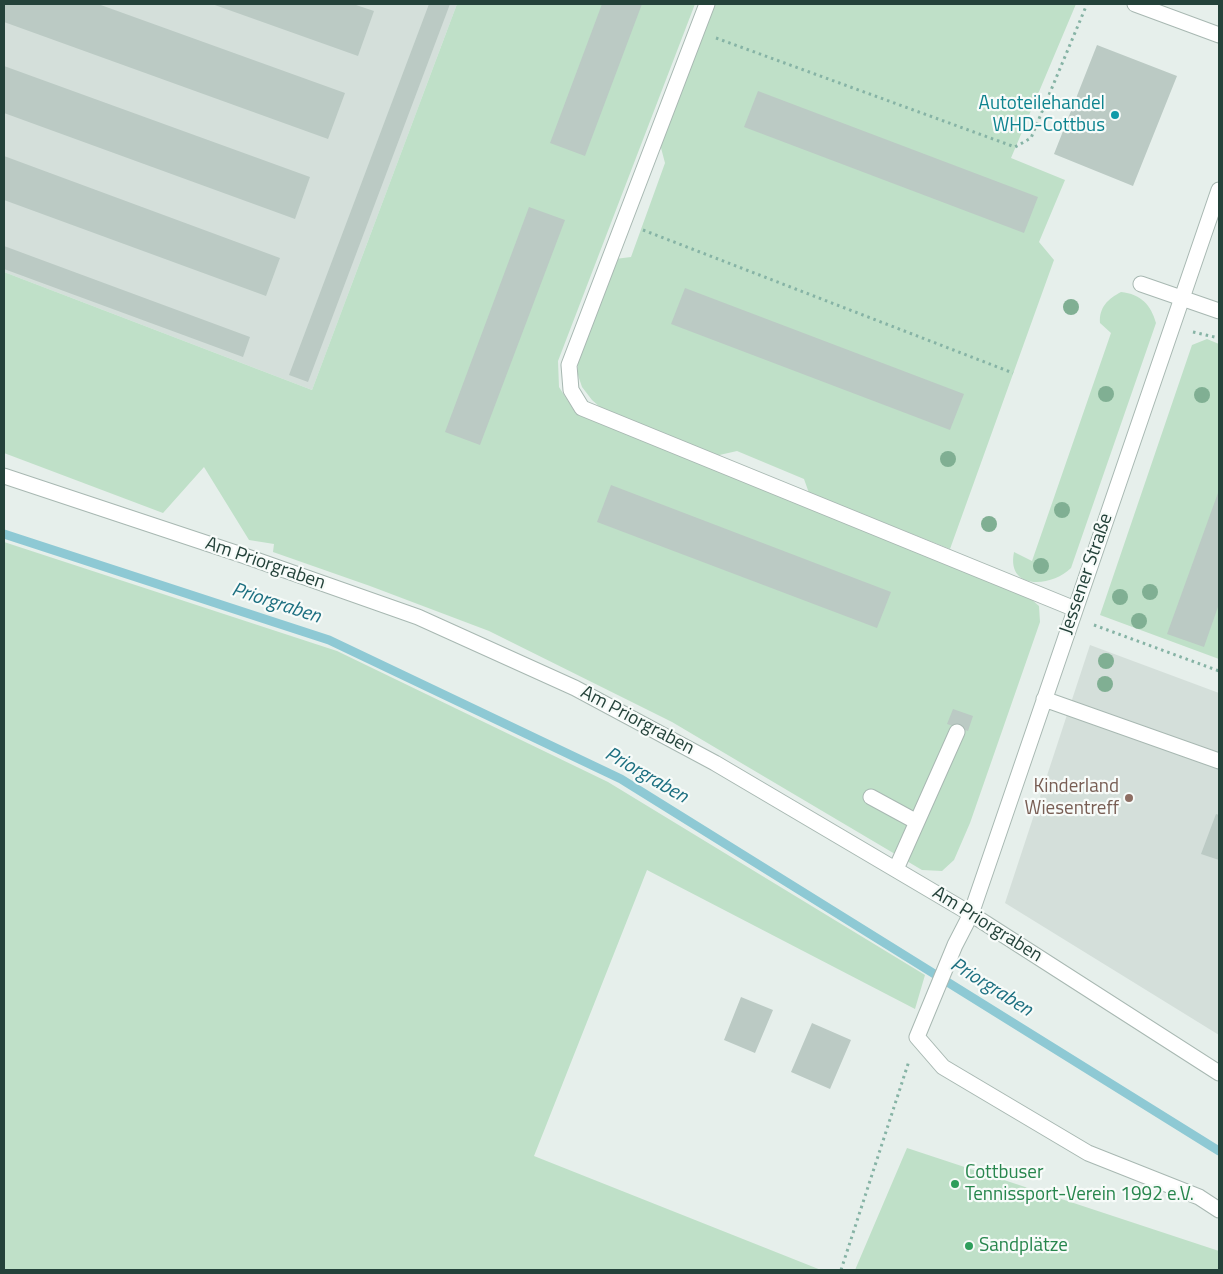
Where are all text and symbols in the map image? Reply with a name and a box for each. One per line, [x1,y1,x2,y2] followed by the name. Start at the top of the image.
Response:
[979,93,1105,137] place label: Autoteilehandel WHD-Cottbus
[1109,109,1121,121] marker: Autoteilehandel WHD-Cottbus
[1056,511,1118,637] street label: Jessener Straße
[202,533,328,595] street label: Am Priorgraben
[228,578,324,630] water label: Priorgraben
[576,681,698,761] street label: Am Priorgraben
[600,743,692,809] water label: Priorgraben
[1025,776,1119,820] place label: Kinderland Wiesentreff
[1123,792,1135,804] marker: Kinderland Wiesentreff
[928,882,1046,968] street label: Am Priorgraben
[946,953,1036,1023] water label: Priorgraben
[965,1162,1194,1206] place label: Cottbuser Tennissport-Verein 1992 e.V.
[949,1178,961,1190] marker: Cottbuser Tennissport-Verein 1992 e.V.
[979,1235,1068,1257] place label: Sandplätze
[963,1240,975,1252] marker: Sandplätze

